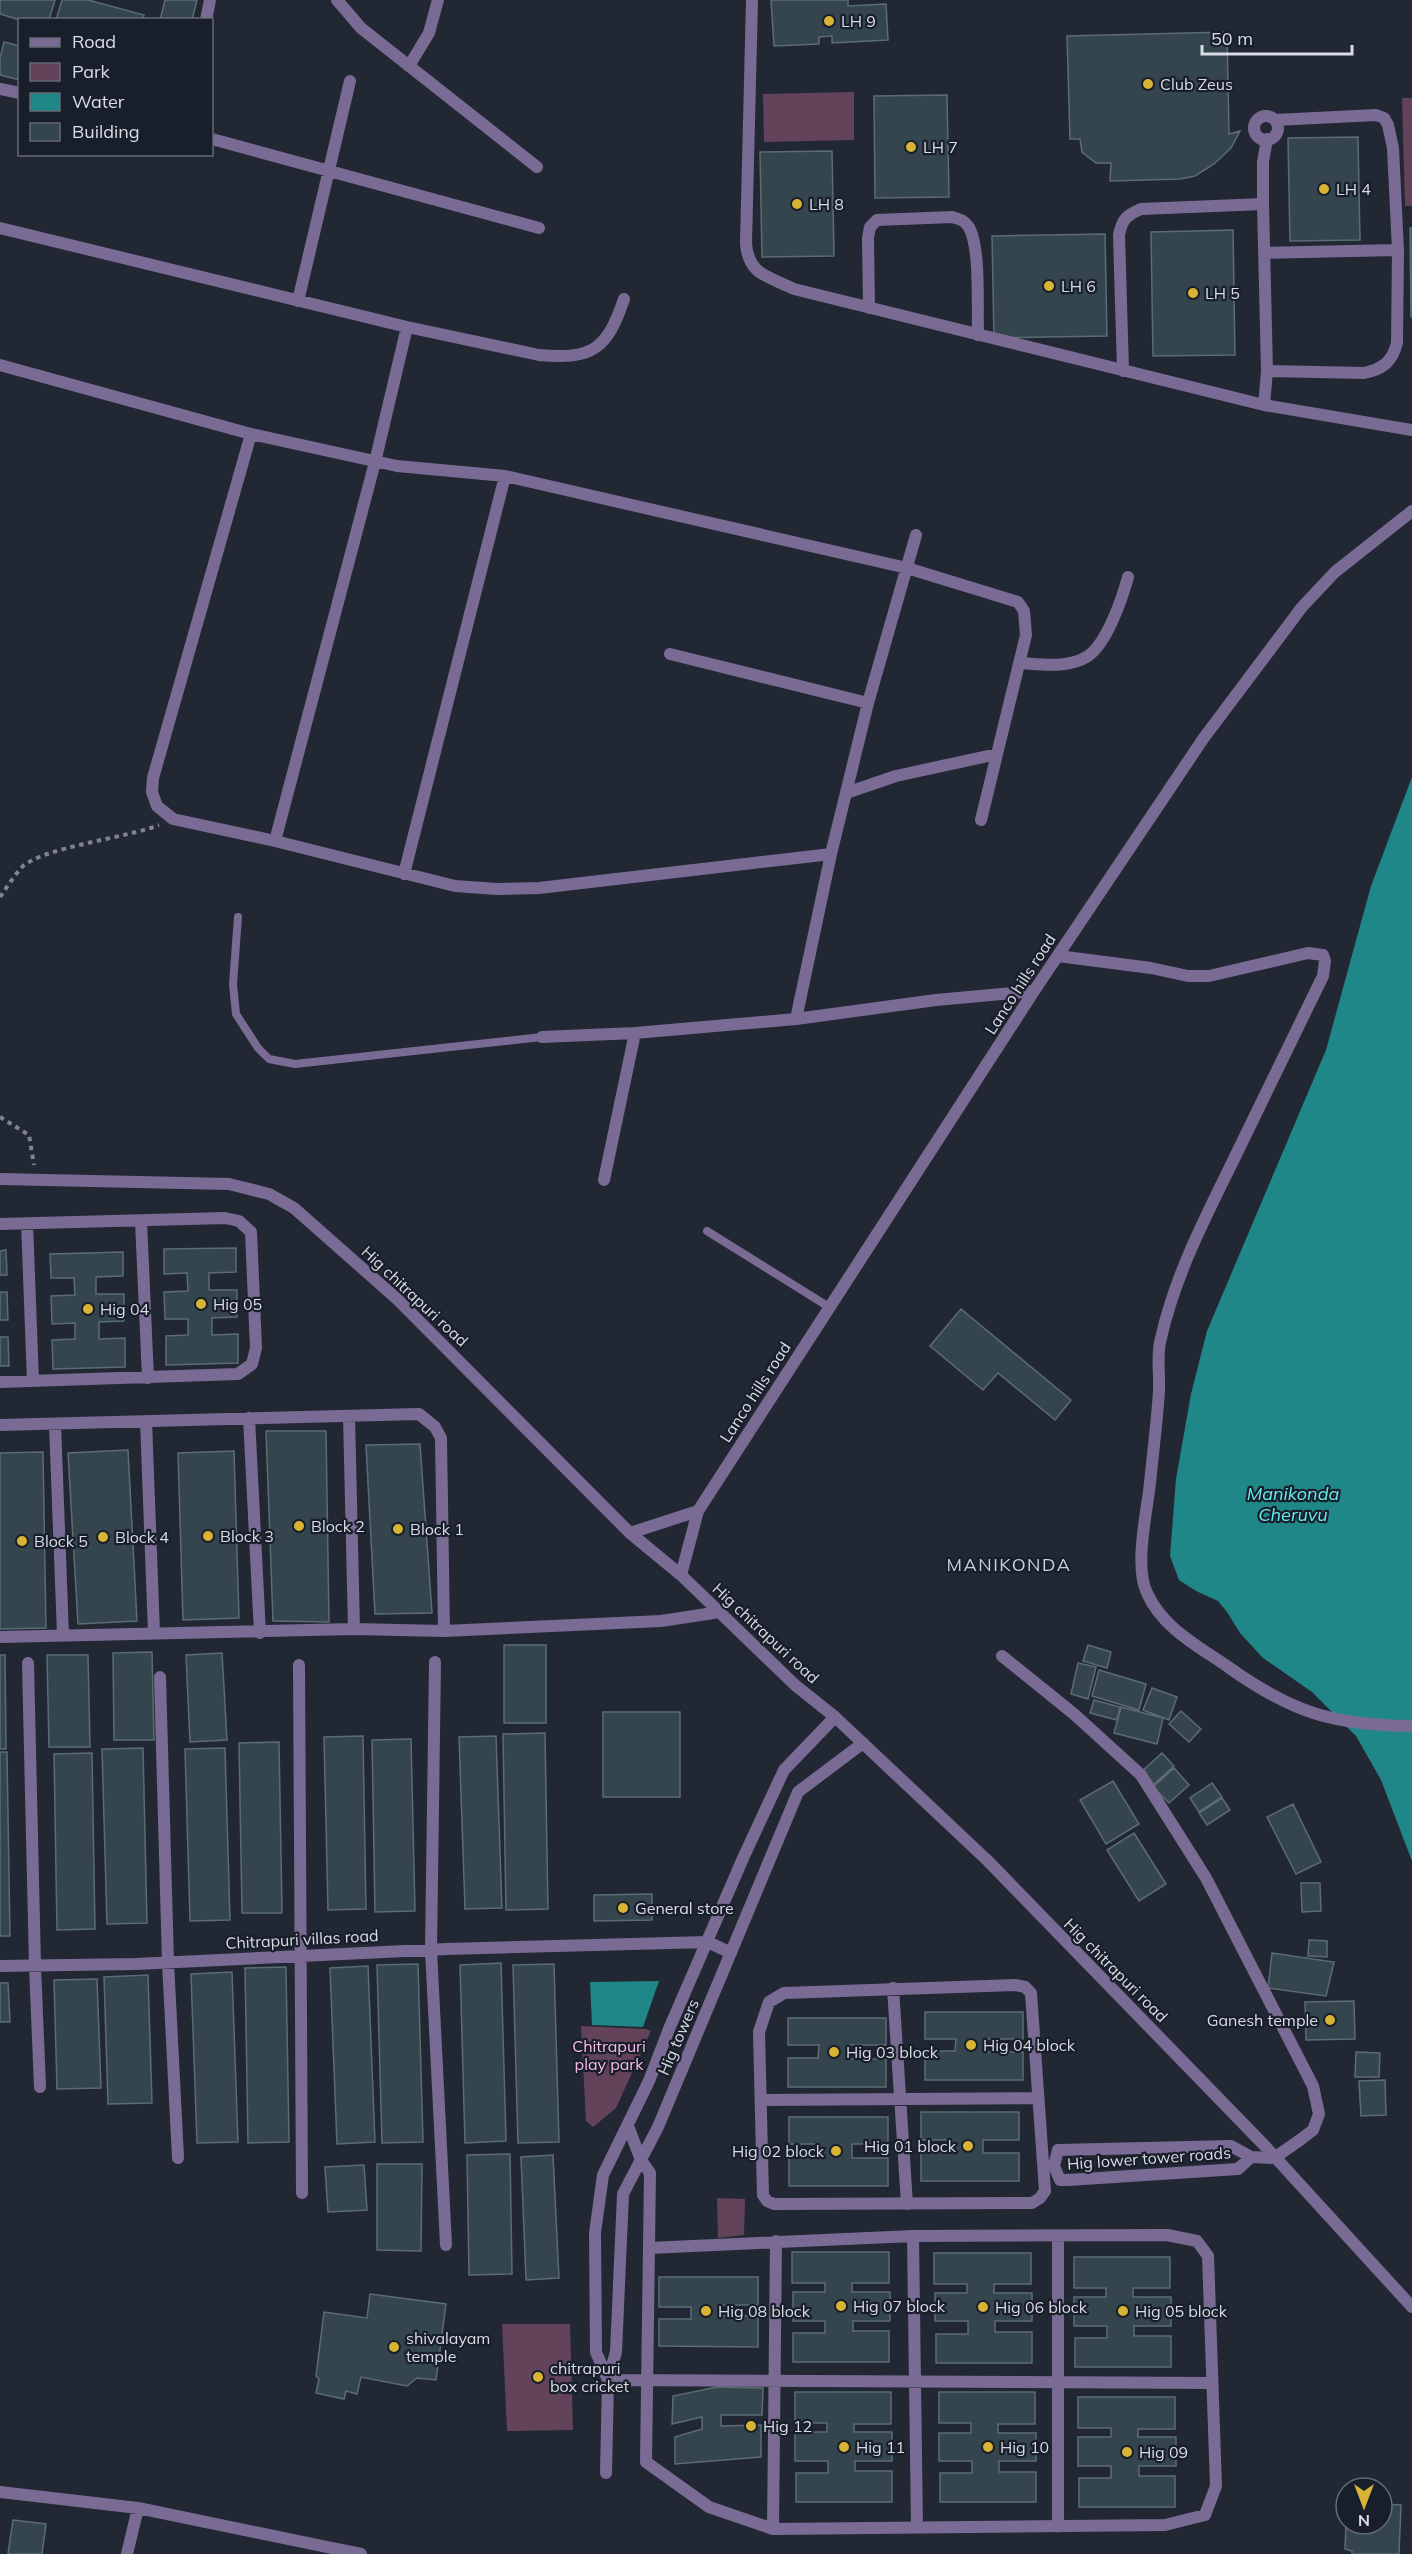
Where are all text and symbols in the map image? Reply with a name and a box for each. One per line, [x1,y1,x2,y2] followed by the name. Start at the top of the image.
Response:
[841,11,876,31] place label: LH 9
[822,14,836,28] marker: LH 9
[18,18,213,156] legend
[1202,18,1352,56] scale bar
[1211,27,1253,50] text: 50 m
[72,30,116,53] text: Road
[72,60,111,83] text: Park
[1160,74,1233,94] place label: Club Zeus
[1141,77,1155,91] marker: Club Zeus
[72,90,125,113] text: Water
[72,120,140,143] text: Building
[923,137,958,157] place label: LH 7
[904,140,918,154] marker: LH 7
[1336,179,1371,199] place label: LH 4
[1317,182,1331,196] marker: LH 4
[809,194,844,214] place label: LH 8
[790,197,804,211] marker: LH 8
[1061,276,1096,296] place label: LH 6
[1042,279,1056,293] marker: LH 6
[1205,283,1240,303] place label: LH 5
[1186,286,1200,300] marker: LH 5
[980,930,1060,1038] street label: Lanco hills road
[357,1241,473,1351] street label: Hig chitrapuri road
[213,1294,262,1314] place label: Hig 05
[194,1297,208,1311] marker: Hig 05
[100,1299,149,1319] place label: Hig 04
[81,1302,95,1316] marker: Hig 04
[715,1338,795,1446] street label: Lanco hills road
[1247,1482,1339,1526] water label: Manikonda Cheruvu
[311,1516,365,1536] place label: Block 2
[292,1519,306,1533] marker: Block 2
[410,1519,464,1539] place label: Block 1
[391,1522,405,1536] marker: Block 1
[220,1526,274,1546] place label: Block 3
[115,1527,169,1547] place label: Block 4
[201,1529,215,1543] marker: Block 3
[96,1530,110,1544] marker: Block 4
[34,1531,88,1551] place label: Block 5
[15,1534,29,1548] marker: Block 5
[947,1553,1071,1576] district label: MANIKONDA
[708,1578,824,1688] street label: Hig chitrapuri road
[635,1898,734,1918] place label: General store
[616,1901,630,1915] marker: General store
[1060,1914,1172,2026] street label: Hig chitrapuri road
[225,1925,379,1953] street label: Chitrapuri villas road
[653,1996,703,2078] street label: Hig towers
[1207,2010,1318,2030] place label: Ganesh temple
[1323,2013,1337,2027] marker: Ganesh temple
[983,2035,1076,2055] place label: Hig 04 block
[572,2036,646,2074] park label: Chitrapuri play park
[964,2038,978,2052] marker: Hig 04 block
[846,2042,939,2062] place label: Hig 03 block
[827,2045,841,2059] marker: Hig 03 block
[864,2136,957,2156] place label: Hig 01 block
[961,2139,975,2153] marker: Hig 01 block
[732,2141,825,2161] place label: Hig 02 block
[1066,2142,1232,2174] street label: Hig lower tower roads
[829,2144,843,2158] marker: Hig 02 block
[853,2296,946,2316] place label: Hig 07 block
[995,2297,1088,2317] place label: Hig 06 block
[834,2299,848,2313] marker: Hig 07 block
[976,2300,990,2314] marker: Hig 06 block
[718,2301,811,2321] place label: Hig 08 block
[1135,2301,1228,2321] place label: Hig 05 block
[699,2304,713,2318] marker: Hig 08 block
[1116,2304,1130,2318] marker: Hig 05 block
[406,2328,490,2366] place label: shivalayam temple
[387,2340,401,2354] marker: shivalayam temple
[550,2358,629,2396] place label: chitrapuri box cricket
[531,2370,545,2384] marker: chitrapuri box cricket
[763,2416,812,2436] place label: Hig 12
[744,2419,758,2433] marker: Hig 12
[856,2437,905,2457] place label: Hig 11
[1000,2437,1049,2457] place label: Hig 10
[837,2440,851,2454] marker: Hig 11
[981,2440,995,2454] marker: Hig 10
[1139,2442,1188,2462] place label: Hig 09
[1120,2445,1134,2459] marker: Hig 09
[1334,2476,1394,2536] north arrow
[1358,2511,1370,2531] text: N

